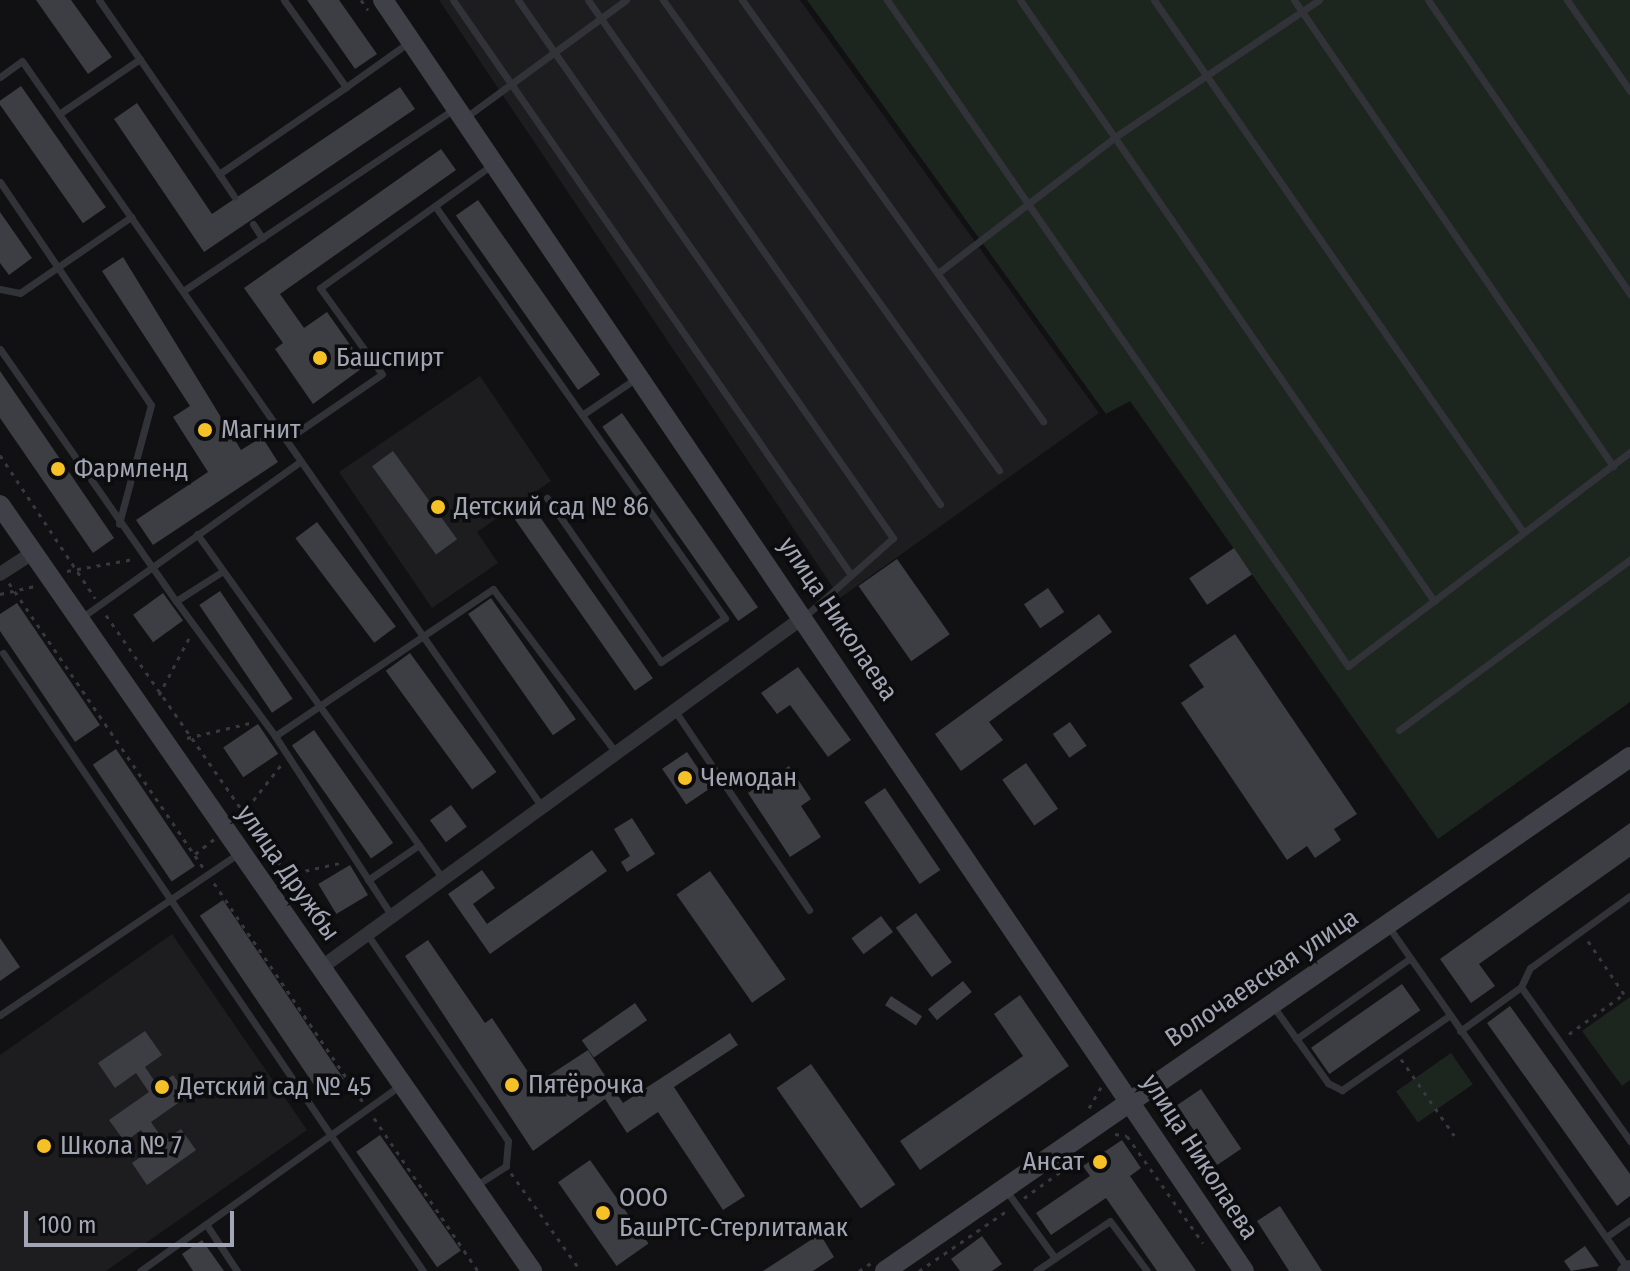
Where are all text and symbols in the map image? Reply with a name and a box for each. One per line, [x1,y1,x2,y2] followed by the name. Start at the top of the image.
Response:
[336,342,444,374] place label: Башспирт
[311,349,329,367] marker: Башспирт
[221,414,301,446] place label: Магнит
[196,421,214,439] marker: Магнит
[74,453,188,485] place label: Фармленд
[49,460,67,478] marker: Фармленд
[454,491,649,523] place label: Детский сад № 86
[429,498,447,516] marker: Детский сад № 86
[772,531,904,707] street label: улица Николаева
[701,762,797,794] place label: Чемодан
[676,769,694,787] marker: Чемодан
[230,799,346,947] street label: улица Дружбы
[1160,902,1364,1054] street label: Волочаевская улица
[1135,1068,1265,1246] street label: улица Николаева
[528,1069,644,1101] place label: Пятёрочка
[178,1071,371,1103] place label: Детский сад № 45
[503,1076,521,1094] marker: Пятёрочка
[153,1078,171,1096] marker: Детский сад № 45
[60,1130,182,1162] place label: Школа № 7
[35,1137,53,1155] marker: Школа № 7
[1023,1146,1084,1178] place label: Ансат
[1091,1153,1109,1171] marker: Ансат
[619,1182,848,1244] place label: ООО БашРТС-Стерлитамак
[28,1195,238,1245] scale bar
[594,1204,612,1222] marker: ООО БашРТС-Стерлитамак
[38,1211,96,1239] text: 100 m

